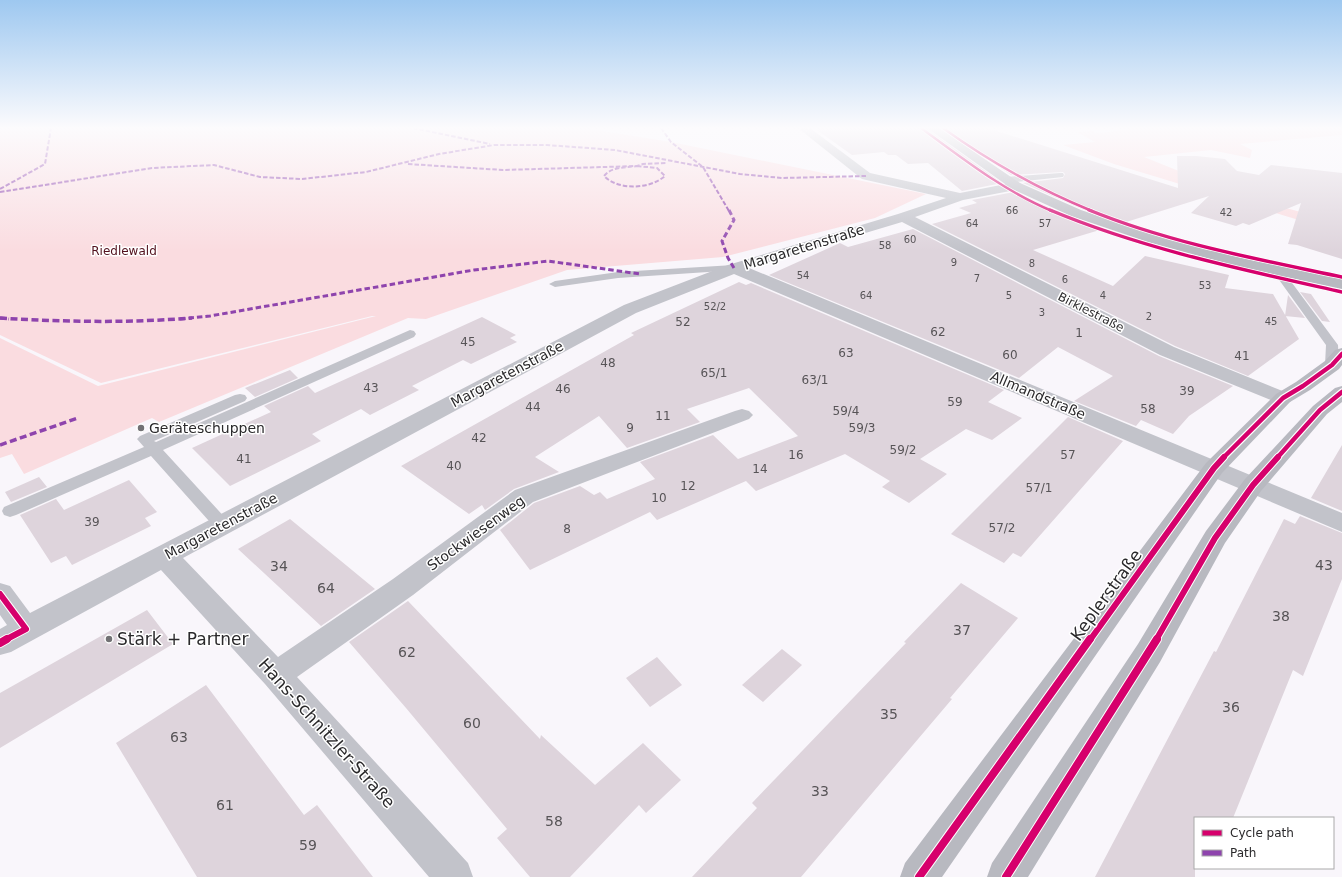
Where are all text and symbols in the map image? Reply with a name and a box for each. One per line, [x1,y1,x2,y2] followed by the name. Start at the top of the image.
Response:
[1006,205,1018,216] house number: 66
[1220,207,1232,218] house number: 42
[966,218,978,229] house number: 64
[1039,218,1051,229] house number: 57
[742,221,866,273] street label: Margaretenstraße
[904,234,916,245] house number: 60
[879,240,891,251] house number: 58
[91,244,157,258] park label: Riedlewald
[951,257,957,268] house number: 9
[1029,258,1035,269] house number: 8
[797,270,809,281] house number: 54
[974,273,980,284] house number: 7
[1062,274,1068,285] house number: 6
[1199,280,1211,291] house number: 53
[1056,289,1126,335] street label: Birklestraße
[860,290,872,301] house number: 64
[1006,290,1012,301] house number: 5
[1100,290,1106,301] house number: 4
[704,301,726,312] house number: 52/2
[1039,307,1045,318] house number: 3
[1146,311,1152,322] house number: 2
[675,315,691,329] house number: 52
[1265,316,1277,327] house number: 45
[930,325,946,339] house number: 62
[1075,326,1083,340] house number: 1
[460,335,476,349] house number: 45
[448,338,566,410] street label: Margaretenstraße
[838,346,854,360] house number: 63
[1002,348,1018,362] house number: 60
[1234,349,1250,363] house number: 41
[600,356,616,370] house number: 48
[701,366,727,380] house number: 65/1
[988,368,1088,422] street label: Allmandstraße
[802,373,828,387] house number: 63/1
[363,381,379,395] house number: 43
[555,382,571,396] house number: 46
[1179,384,1195,398] house number: 39
[947,395,963,409] house number: 59
[525,400,541,414] house number: 44
[1140,402,1156,416] house number: 58
[833,404,859,418] house number: 59/4
[655,409,671,423] house number: 11
[149,420,265,436] place label: Geräteschuppen
[626,421,634,435] house number: 9
[849,421,875,435] house number: 59/3
[136,423,146,433] marker: Geräteschuppen
[471,431,487,445] house number: 42
[890,443,916,457] house number: 59/2
[788,448,804,462] house number: 16
[1060,448,1076,462] house number: 57
[236,452,252,466] house number: 41
[446,459,462,473] house number: 40
[752,462,768,476] house number: 14
[680,479,696,493] house number: 12
[1026,481,1052,495] house number: 57/1
[162,490,280,562] street label: Margaretenstraße
[651,491,667,505] house number: 10
[424,492,528,574] street label: Stockwiesenweg
[84,515,100,529] house number: 39
[989,521,1015,535] house number: 57/2
[563,522,571,536] house number: 8
[1066,546,1146,644] street label: Keplerstraße
[1315,557,1333,573] house number: 43
[270,558,288,574] house number: 34
[317,580,335,596] house number: 64
[1272,608,1290,624] house number: 38
[953,622,971,638] house number: 37
[117,629,249,649] place label: Stärk + Partner
[104,634,114,644] marker: Stärk + Partner
[398,644,416,660] house number: 62
[255,654,399,812] street label: Hans-Schnitzler-Straße
[1222,699,1240,715] house number: 36
[880,706,898,722] house number: 35
[463,715,481,731] house number: 60
[170,729,188,745] house number: 63
[811,783,829,799] house number: 33
[216,797,234,813] house number: 61
[545,813,563,829] house number: 58
[1194,817,1334,869] legend
[1230,826,1294,840] text: Cycle path
[299,837,317,853] house number: 59
[1230,846,1256,860] text: Path

